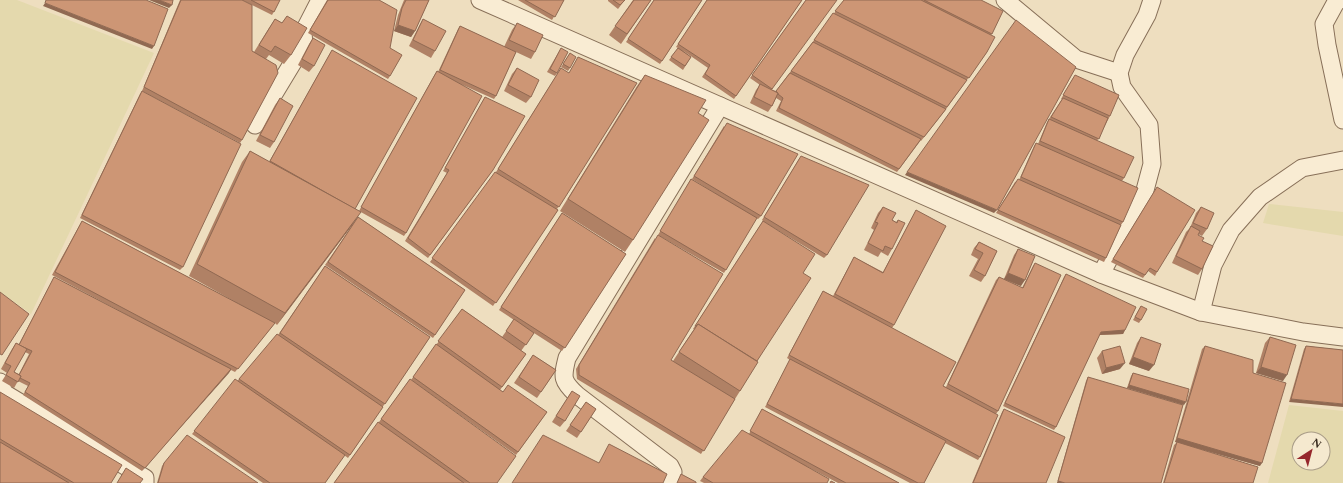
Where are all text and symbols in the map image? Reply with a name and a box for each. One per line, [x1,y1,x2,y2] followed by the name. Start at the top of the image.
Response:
[1291,431,1331,471] north arrow
[1308,434,1325,453] text: N

